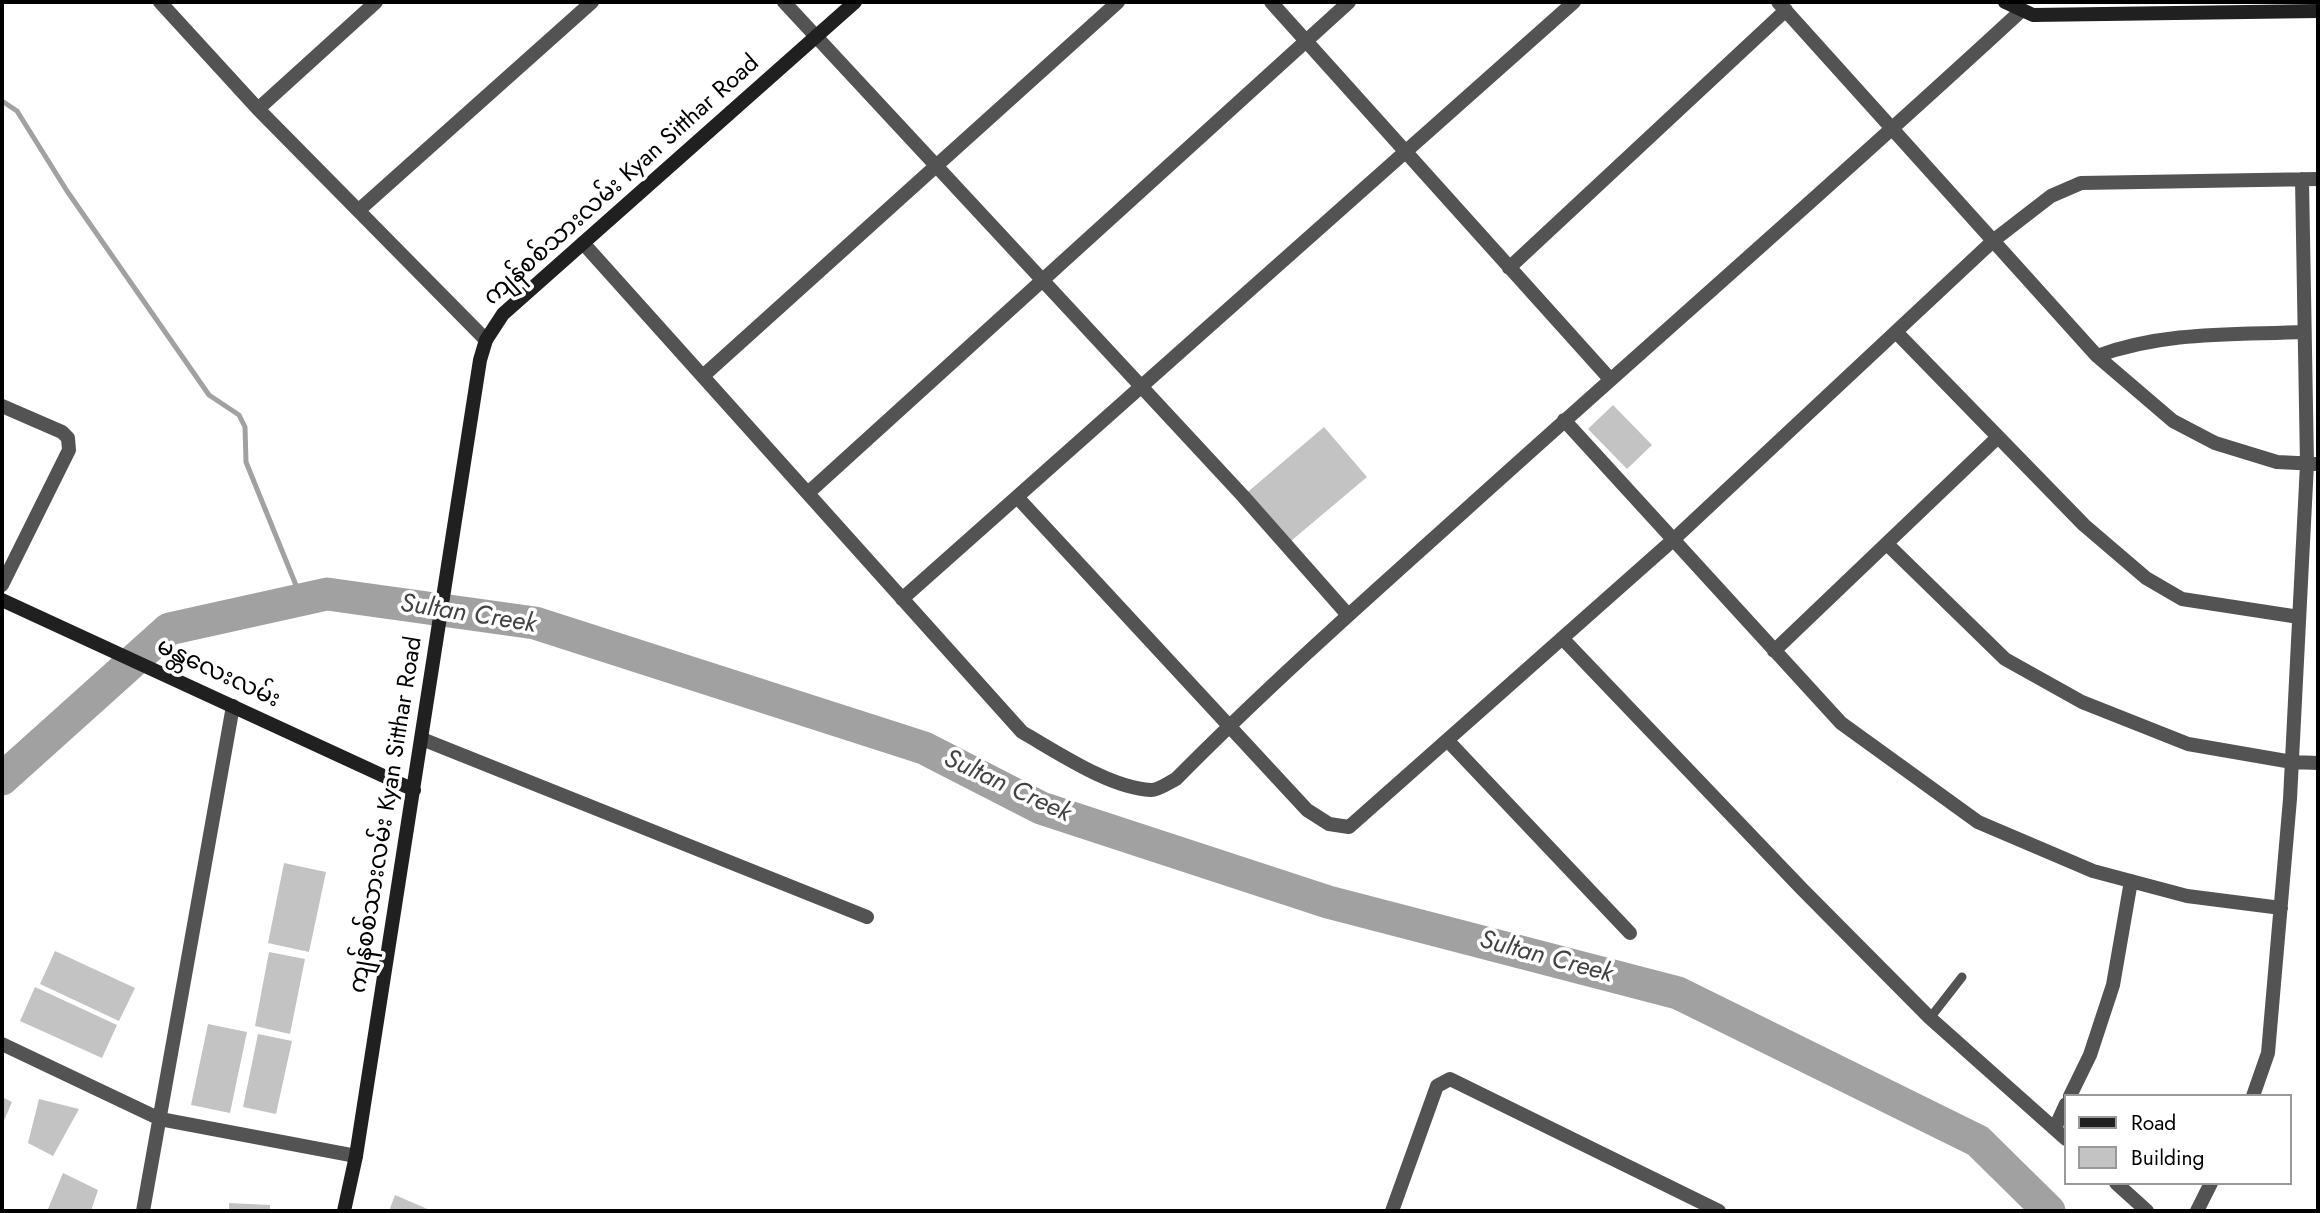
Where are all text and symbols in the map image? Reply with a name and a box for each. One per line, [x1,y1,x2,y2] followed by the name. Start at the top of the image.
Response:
[478,50,766,312] street label: ကျန်စစ်သားလမ်း Kyan Sitthar Road
[398,589,538,641] water label: Sultan Creek
[152,633,284,715] street label: မန္တလေးလမ်း
[345,635,429,995] street label: ကျန်စစ်သားလမ်း Kyan Sitthar Road
[938,744,1076,830] water label: Sultan Creek
[1476,925,1616,991] water label: Sultan Creek
[2064,1094,2292,1185] legend
[2131,1108,2176,1138] text: Road
[2131,1143,2204,1173] text: Building

